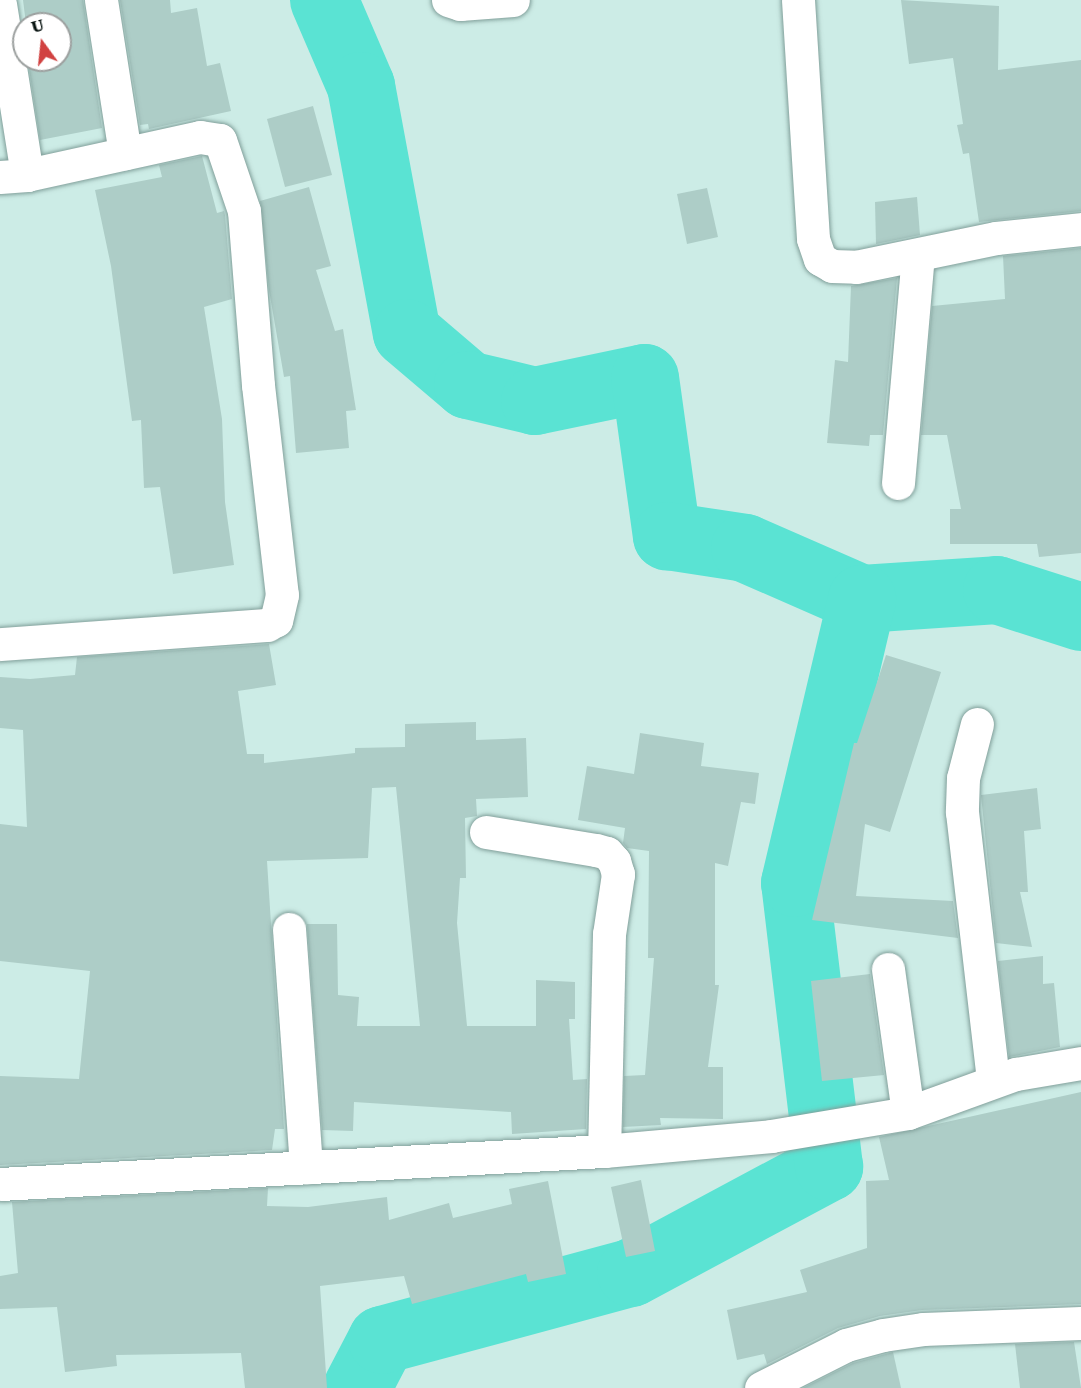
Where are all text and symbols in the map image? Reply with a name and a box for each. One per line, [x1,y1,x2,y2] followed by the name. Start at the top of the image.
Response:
[12,12,72,72] north arrow
[29,15,46,37] text: U

